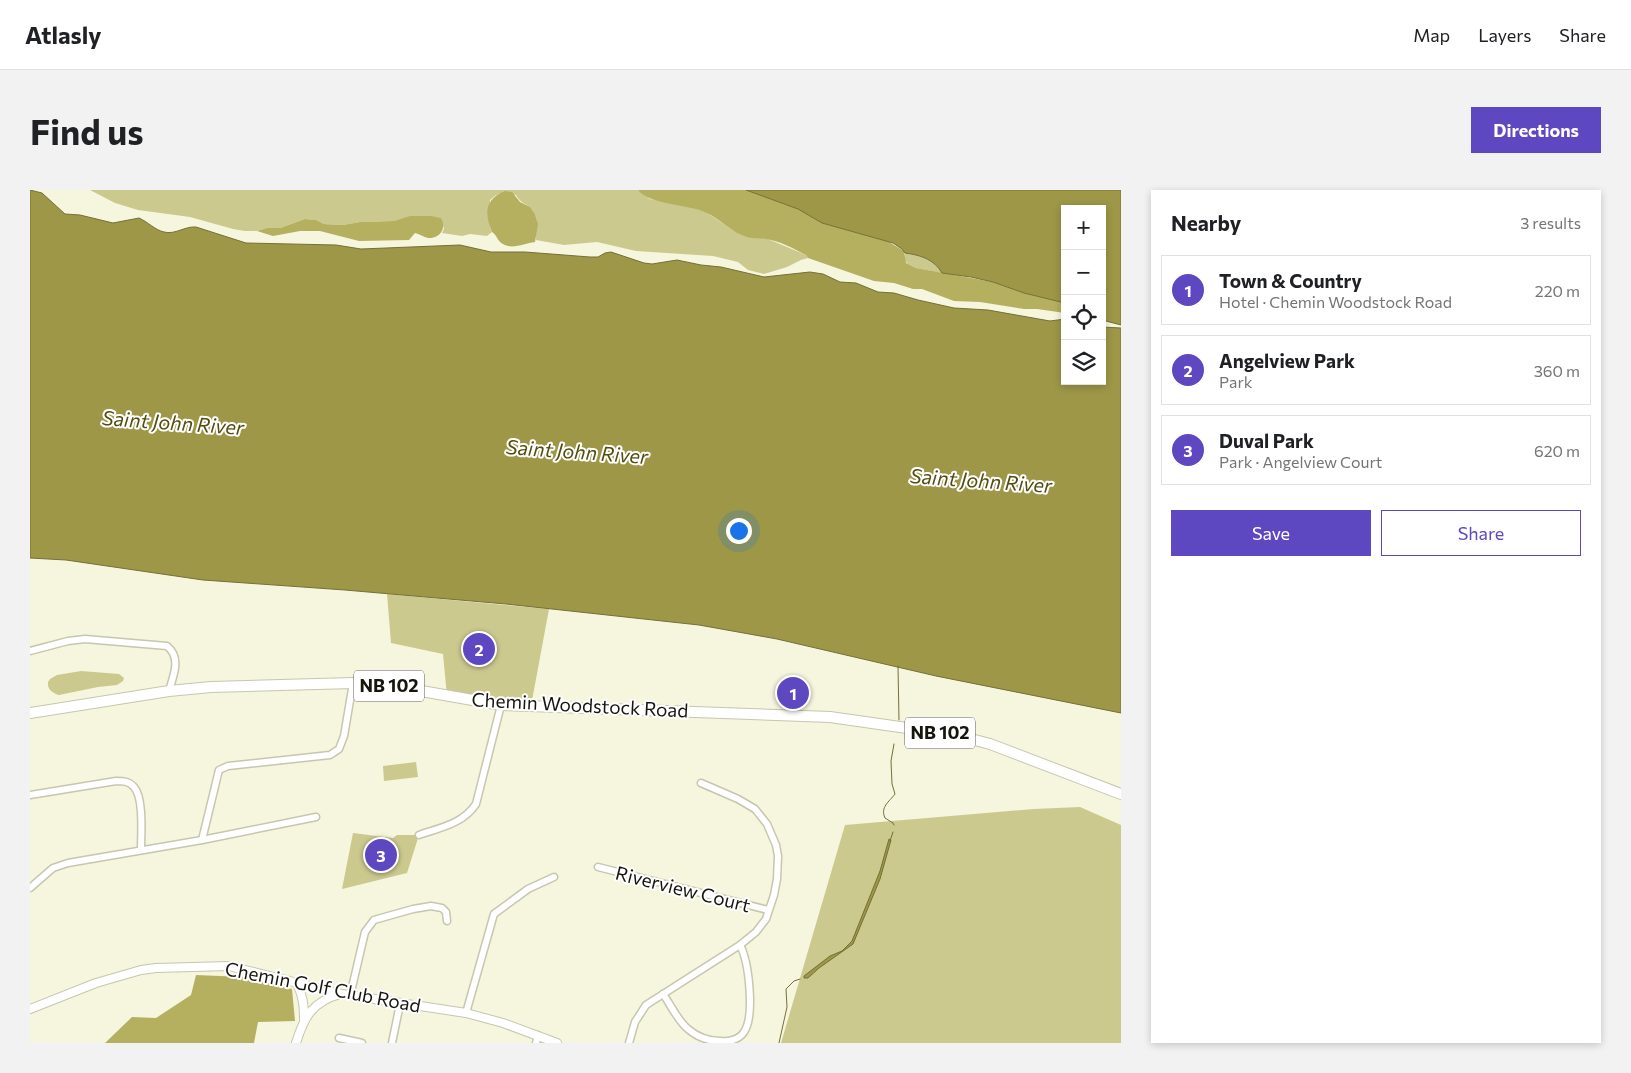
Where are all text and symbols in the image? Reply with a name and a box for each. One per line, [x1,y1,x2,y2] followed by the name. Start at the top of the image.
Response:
[25,20,102,49] text: Atlasly
[1413,24,1450,46] text: Map
[1478,24,1531,46] text: Layers
[1559,24,1606,46] text: Share
[1471,107,1601,153] button: Directions
[30,109,144,152] text: Find us
[1061,205,1106,385] map controls
[1061,205,1106,250] button: +
[1171,210,1241,235] text: Nearby
[1520,213,1581,232] text: 3 results
[1061,250,1106,295] button: −
[1219,269,1362,292] text: Town & Country
[1184,281,1192,300] text: 1
[1535,281,1580,300] text: 220 m
[1219,292,1452,311] text: Hotel · Chemin Woodstock Road
[1061,295,1106,340] button: locate
[1061,340,1106,385] button: layers
[1219,349,1355,372] text: Angelview Park
[1183,361,1193,380] text: 2
[1534,361,1580,380] text: 360 m
[1219,372,1252,391] text: Park
[101,405,246,439] water label: Saint John River
[1219,429,1314,452] text: Duval Park
[505,434,650,468] water label: Saint John River
[1183,441,1193,460] text: 3
[1534,441,1580,460] text: 620 m
[1219,452,1382,471] text: Park · Angelview Court
[909,463,1054,497] water label: Saint John River
[1171,510,1371,556] button: Save
[1381,510,1581,556] button: Share
[726,518,752,544] your location
[463,630,495,668] pin: 2
[354,671,424,702] road number: NB 102
[777,674,809,712] pin: 1
[471,687,689,722] street label: Chemin Woodstock Road
[905,718,975,748] road number: NB 102
[365,836,397,874] pin: 3
[613,861,753,916] street label: Riverview Court
[223,956,423,1017] street label: Chemin Golf Club Road

